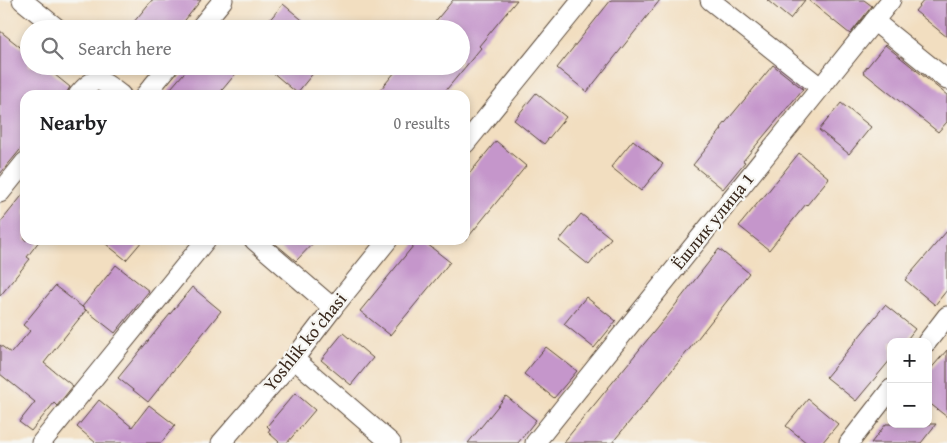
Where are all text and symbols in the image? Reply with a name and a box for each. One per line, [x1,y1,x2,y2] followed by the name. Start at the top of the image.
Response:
[20,20,470,75] search box
[38,34,66,62] icon: search
[78,34,172,62] text: Search here
[40,107,107,138] text: Nearby
[393,111,450,135] text: 0 results
[665,166,760,275] street label: Ёшлик улица 1
[256,287,353,397] street label: Yoshlik koʻchasi
[887,338,932,428] map controls
[887,338,932,383] button: +
[887,383,932,428] button: −

